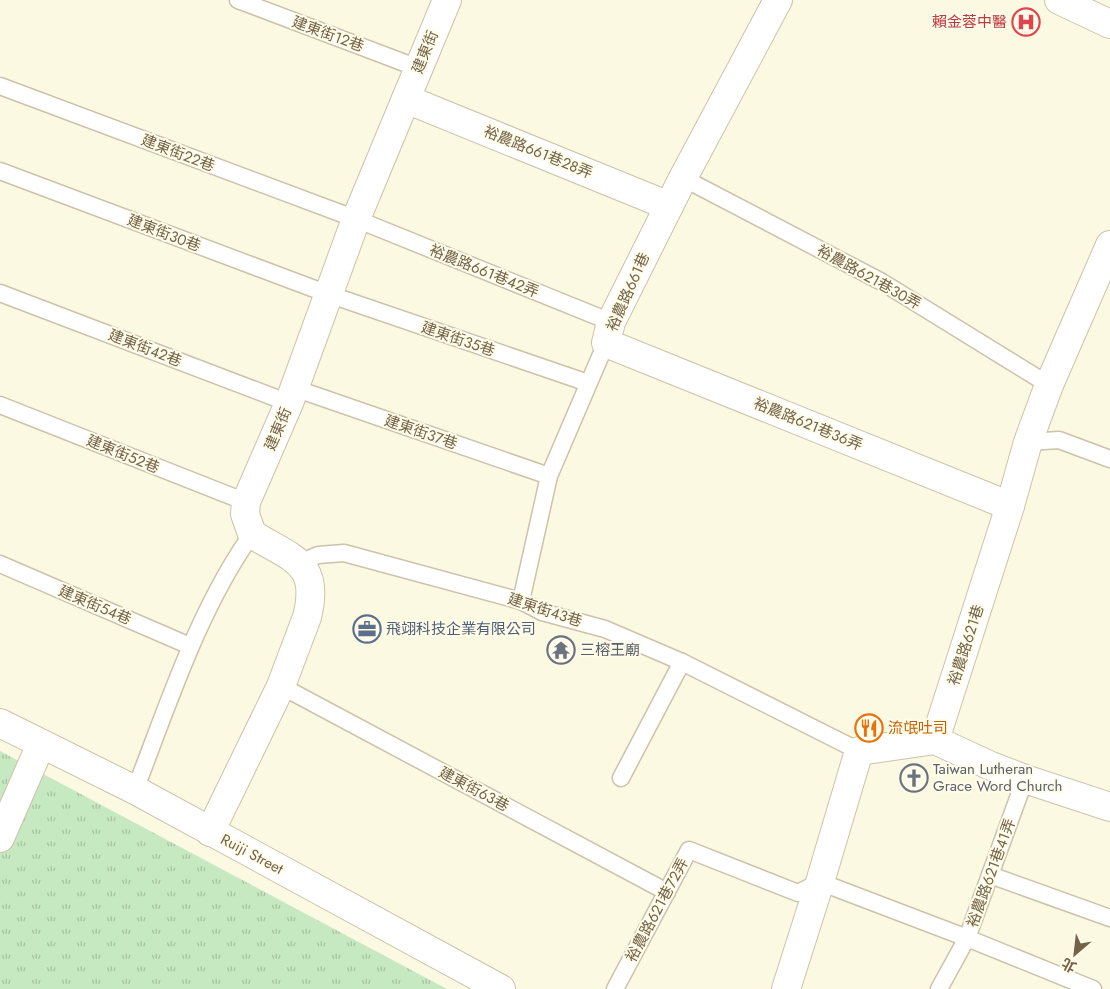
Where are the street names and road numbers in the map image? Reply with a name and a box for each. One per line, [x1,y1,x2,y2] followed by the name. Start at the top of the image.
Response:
[289,11,367,57] street label: 建東街12巷
[406,27,444,77] street label: 建東街
[480,120,596,184] street label: 裕農路661巷28弄
[138,129,218,177] street label: 建東街22巷
[124,209,204,257] street label: 建東街30巷
[426,239,542,303] street label: 裕農路661巷42弄
[813,239,925,315] street label: 裕農路621巷30弄
[601,249,655,335] street label: 裕農路661巷
[418,316,498,362] street label: 建東街35巷
[105,324,185,372] street label: 建東街42巷
[750,392,866,456] street label: 裕農路621巷36弄
[259,404,297,454] street label: 建東街
[382,409,460,455] street label: 建東街37巷
[83,429,163,479] street label: 建東街52巷
[55,580,135,630] street label: 建東街54巷
[505,588,585,632] street label: 建東街43巷
[943,602,989,688] street label: 裕農路621巷
[435,761,513,817] street label: 建東街63巷
[961,815,1021,931] street label: 裕農路621巷41弄
[217,828,288,880] street label: Ruiji Street
[620,854,694,966] street label: 裕農路621巷72弄

